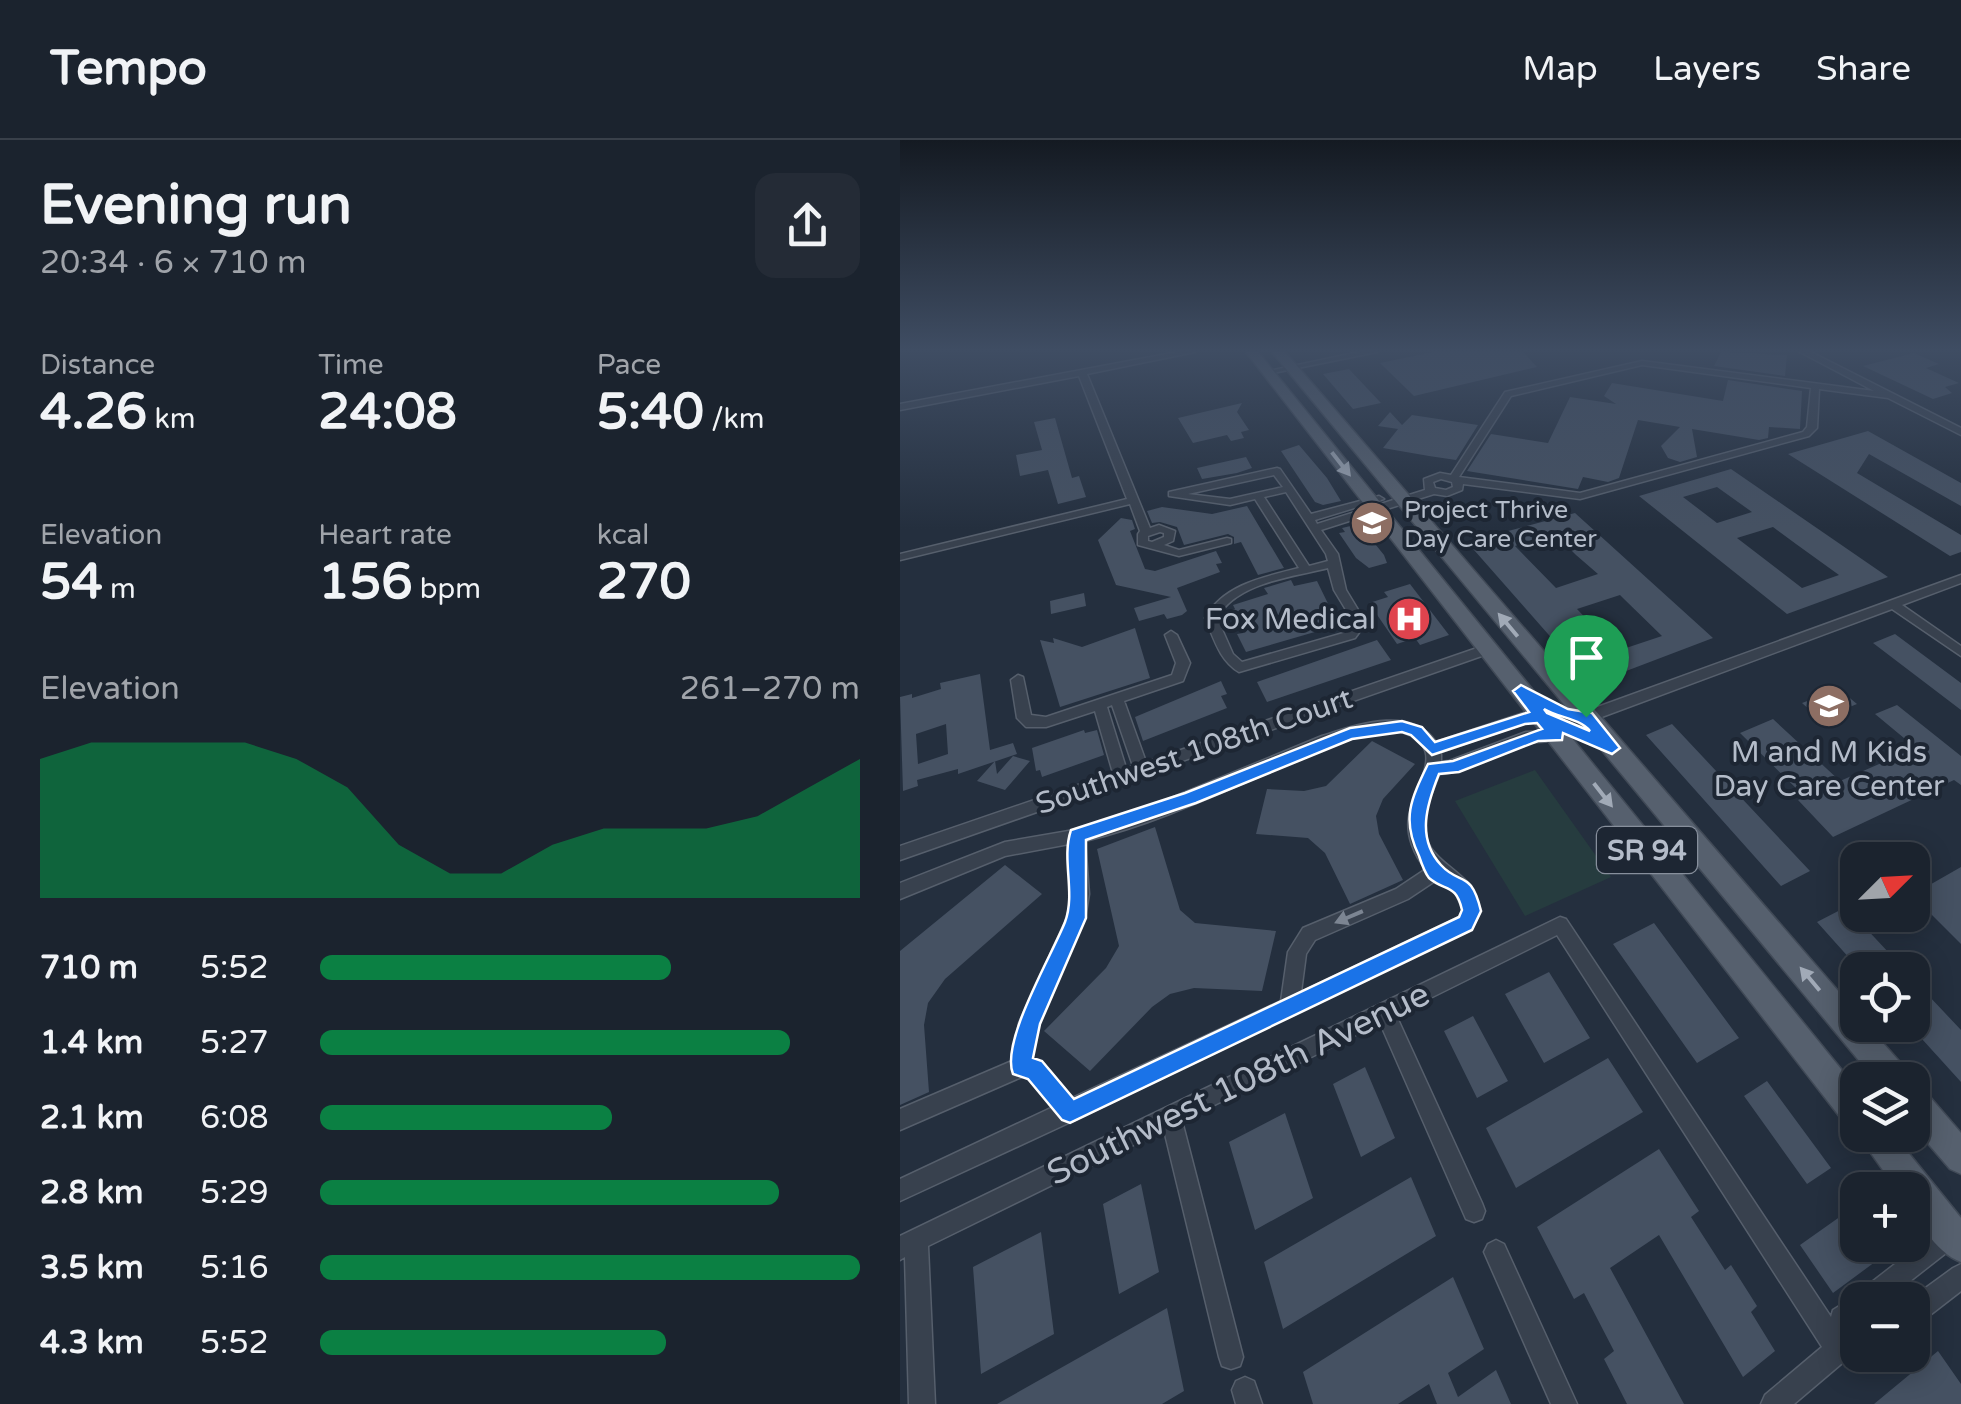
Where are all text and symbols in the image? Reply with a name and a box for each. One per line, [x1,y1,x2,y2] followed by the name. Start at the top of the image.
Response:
[50,40,207,98] text: Tempo
[1522,48,1598,90] text: Map
[1653,48,1761,90] text: Layers
[1816,48,1911,90] text: Share
[40,173,352,239] text: Evening run
[755,173,860,278] button: share
[40,244,306,282] text: 20:34 · 6 × 710 m
[40,348,155,382] text: Distance
[318,348,384,382] text: Time
[597,348,661,382] text: Pace
[40,382,147,442] text: 4.26
[318,382,457,442] text: 24:08
[597,382,704,442] text: 5:40
[147,402,195,436] text: km
[704,402,765,436] text: /km
[1330,451,1351,477] one-way arrow
[1404,495,1597,554] place label: Project Thrive Day Care Center
[1349,500,1395,546] school or university icon: Project Thrive Day Care Center
[40,518,162,552] text: Elevation
[318,518,452,552] text: Heart rate
[597,518,649,552] text: kcal
[40,552,103,612] text: 54
[318,552,413,612] text: 156
[597,552,691,612] text: 270
[103,572,136,606] text: m
[413,572,481,606] text: bpm
[1386,596,1432,642] hospital icon: Fox Medical
[1205,601,1376,638] place label: Fox Medical
[1498,612,1520,637] one-way arrow
[1544,615,1629,718] pin
[1559,630,1614,685] icon: arrive
[40,670,180,708] text: Elevation
[680,670,860,708] text: 261–270 m
[1031,680,1357,823] street label: Southwest 108th Court
[1806,683,1852,729] school or university icon: M and M Kids Day Care Center
[1713,734,1945,805] place label: M and M Kids Day Care Center
[1592,782,1613,807] one-way arrow
[1597,827,1697,873] road number: SR 94
[1840,842,1930,932] north arrow
[1840,842,1930,1372] map controls
[1334,909,1364,925] one-way arrow
[40,949,138,987] text: 710 m
[200,949,269,987] text: 5:52
[1840,952,1930,1042] button: locate
[1800,966,1821,991] one-way arrow
[1041,973,1436,1195] street label: Southwest 108th Avenue
[40,1024,143,1062] text: 1.4 km
[200,1024,269,1062] text: 5:27
[1840,1062,1930,1152] button: layers
[40,1099,144,1137] text: 2.1 km
[200,1099,269,1137] text: 6:08
[1840,1172,1930,1262] button: +
[40,1174,144,1212] text: 2.8 km
[200,1174,269,1212] text: 5:29
[40,1249,144,1287] text: 3.5 km
[200,1249,269,1287] text: 5:16
[1840,1282,1930,1372] button: −
[40,1324,144,1362] text: 4.3 km
[200,1324,269,1362] text: 5:52

